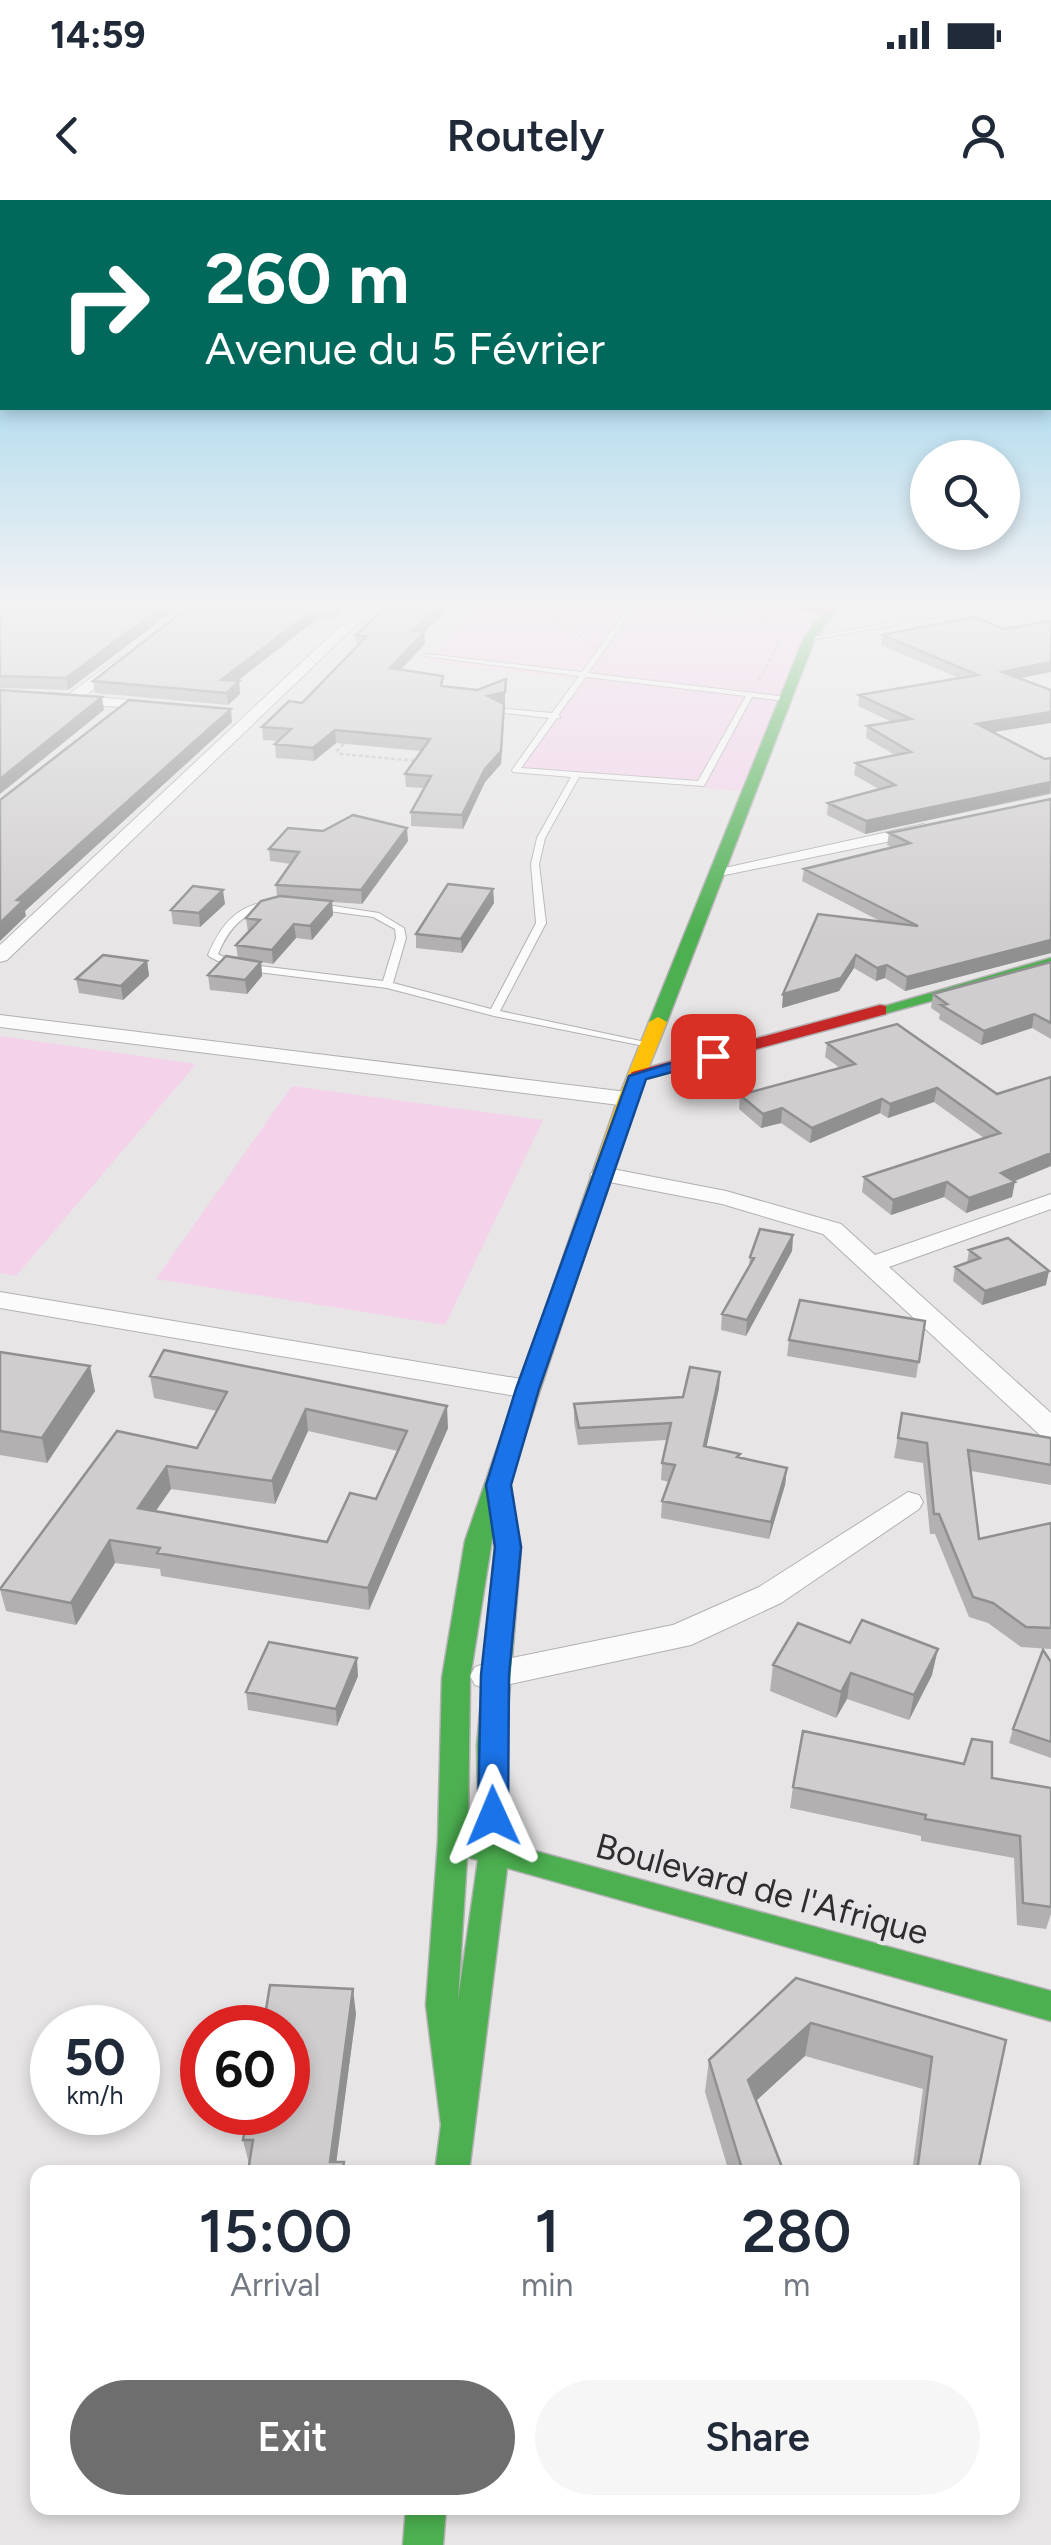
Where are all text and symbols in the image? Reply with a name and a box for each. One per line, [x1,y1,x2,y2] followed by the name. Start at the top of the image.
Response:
[50,12,146,58] text: 14:59
[40,108,95,163] icon: back
[446,108,605,162] text: Routely
[956,108,1011,163] icon: person
[205,236,409,321] text: 260 m
[40,240,170,370] icon: right
[205,321,605,375] text: Avenue du 5 Février
[910,440,1020,550] map controls
[910,440,1020,550] button: search
[671,1014,756,1099] pin
[686,1029,741,1084] icon: arrive
[441,1764,545,1868] position arrow
[591,1824,933,1954] street label: Boulevard de l'Afrique
[180,2005,310,2135] speed limit sign: 60
[64,2027,126,2088] text: 50
[66,2080,124,2110] text: km/h
[198,2195,353,2267] text: 15:00
[535,2195,560,2267] text: 1
[742,2195,852,2267] text: 280
[230,2266,321,2304] text: Arrival
[521,2266,573,2304] text: min
[783,2266,810,2304] text: m
[70,2380,515,2495] button: Exit
[535,2380,980,2495] button: Share

